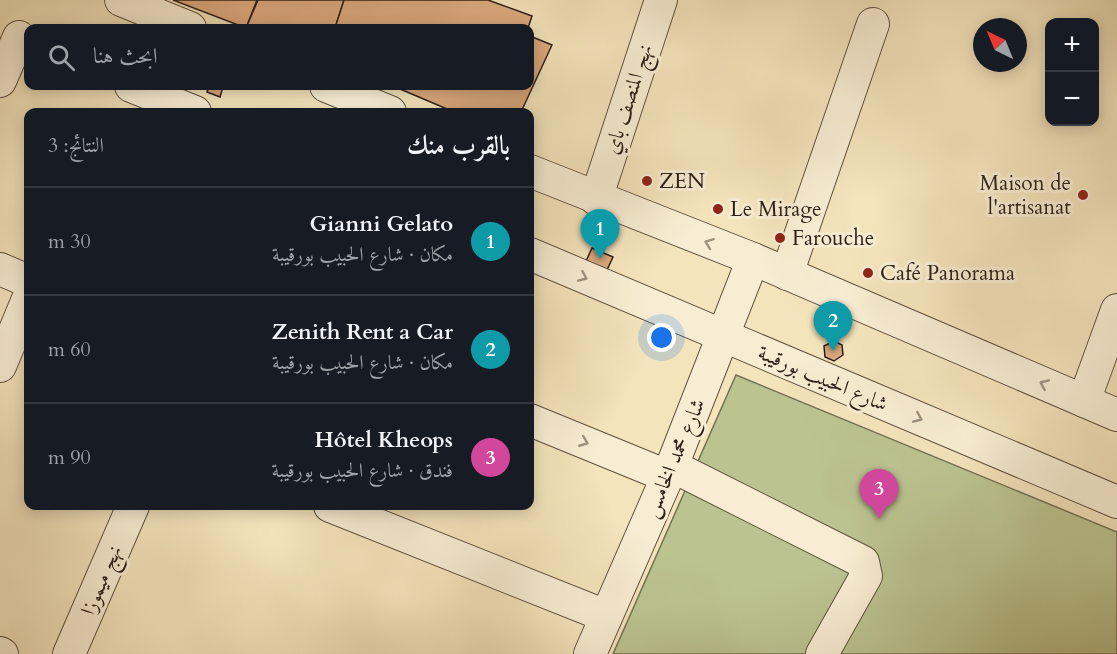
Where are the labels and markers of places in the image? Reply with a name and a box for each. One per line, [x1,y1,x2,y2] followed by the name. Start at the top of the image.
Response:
[659,167,705,196] place label: ZEN
[980,169,1071,222] place label: Maison de l'artisanat
[640,174,654,188] marker: ZEN
[1076,188,1090,202] marker: Maison de l'artisanat
[730,195,822,224] place label: Le Mirage
[711,202,725,216] marker: Le Mirage
[580,210,620,259] pin: 1
[792,224,874,253] place label: Farouche
[773,231,787,245] marker: Farouche
[880,259,1015,288] place label: Café Panorama
[861,266,875,280] marker: Café Panorama
[814,302,852,351] pin: 2
[860,470,898,519] pin: 3

